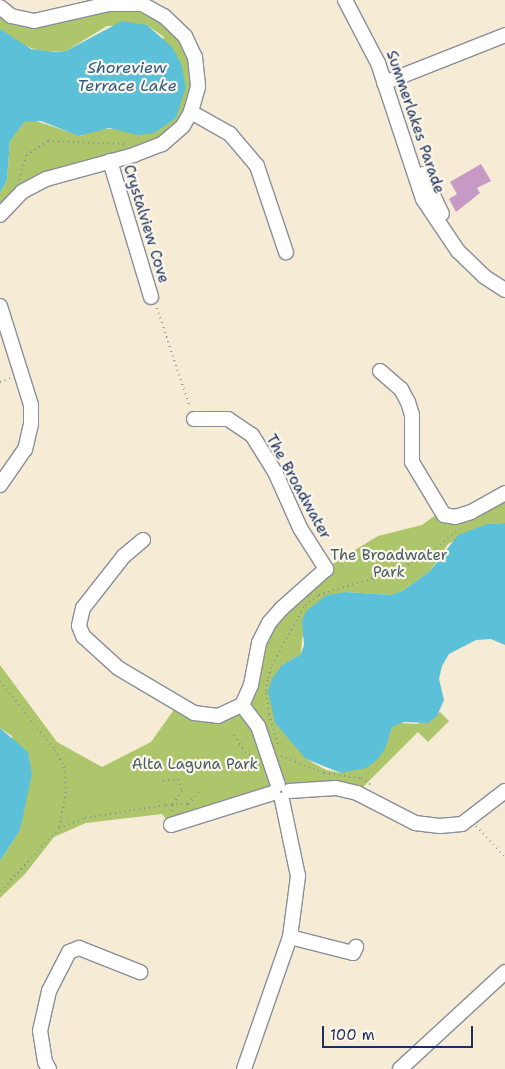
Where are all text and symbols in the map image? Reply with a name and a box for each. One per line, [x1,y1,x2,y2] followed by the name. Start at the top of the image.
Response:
[382,48,448,196] street label: Summerlakes Parade
[77,58,177,96] water label: Shoreview Terrace Lake
[119,163,173,285] street label: Crystalview Cove
[262,431,334,543] street label: The Broadwater
[330,546,448,581] park label: The Broadwater Park
[132,756,258,774] park label: Alta Laguna Park
[325,1016,476,1048] scale bar
[330,1025,375,1045] text: 100 m

